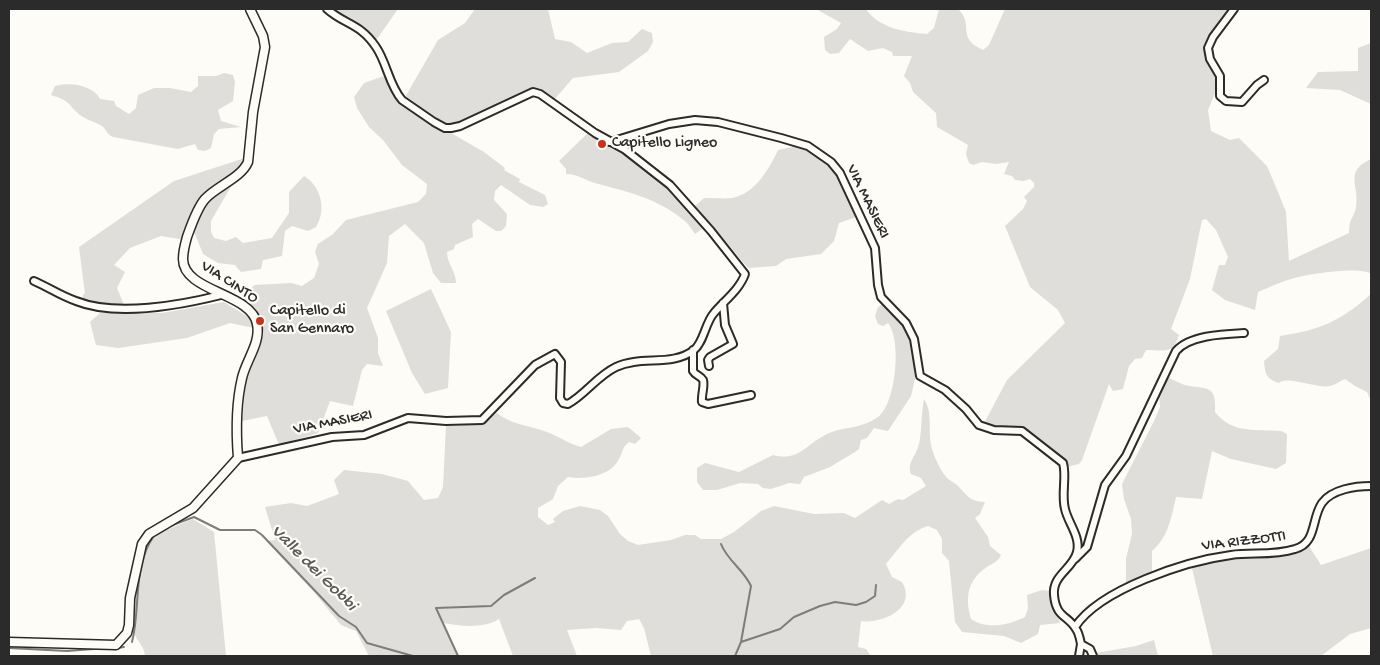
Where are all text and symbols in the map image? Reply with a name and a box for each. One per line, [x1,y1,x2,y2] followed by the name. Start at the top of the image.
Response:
[612,134,717,154] place label: Capitello Ligneo
[596,138,608,150] marker: Capitello Ligneo
[841,162,893,242] street label: VIA MASIERI
[197,257,261,309] street label: VIA CINTO
[270,302,354,340] place label: Capitello di San Gennaro
[254,315,266,327] marker: Capitello di San Gennaro
[292,406,374,440] street label: VIA MASIERI
[265,521,361,617] water label: Valle dei Gobbi
[1201,527,1287,557] street label: VIA RIZZOTTI

